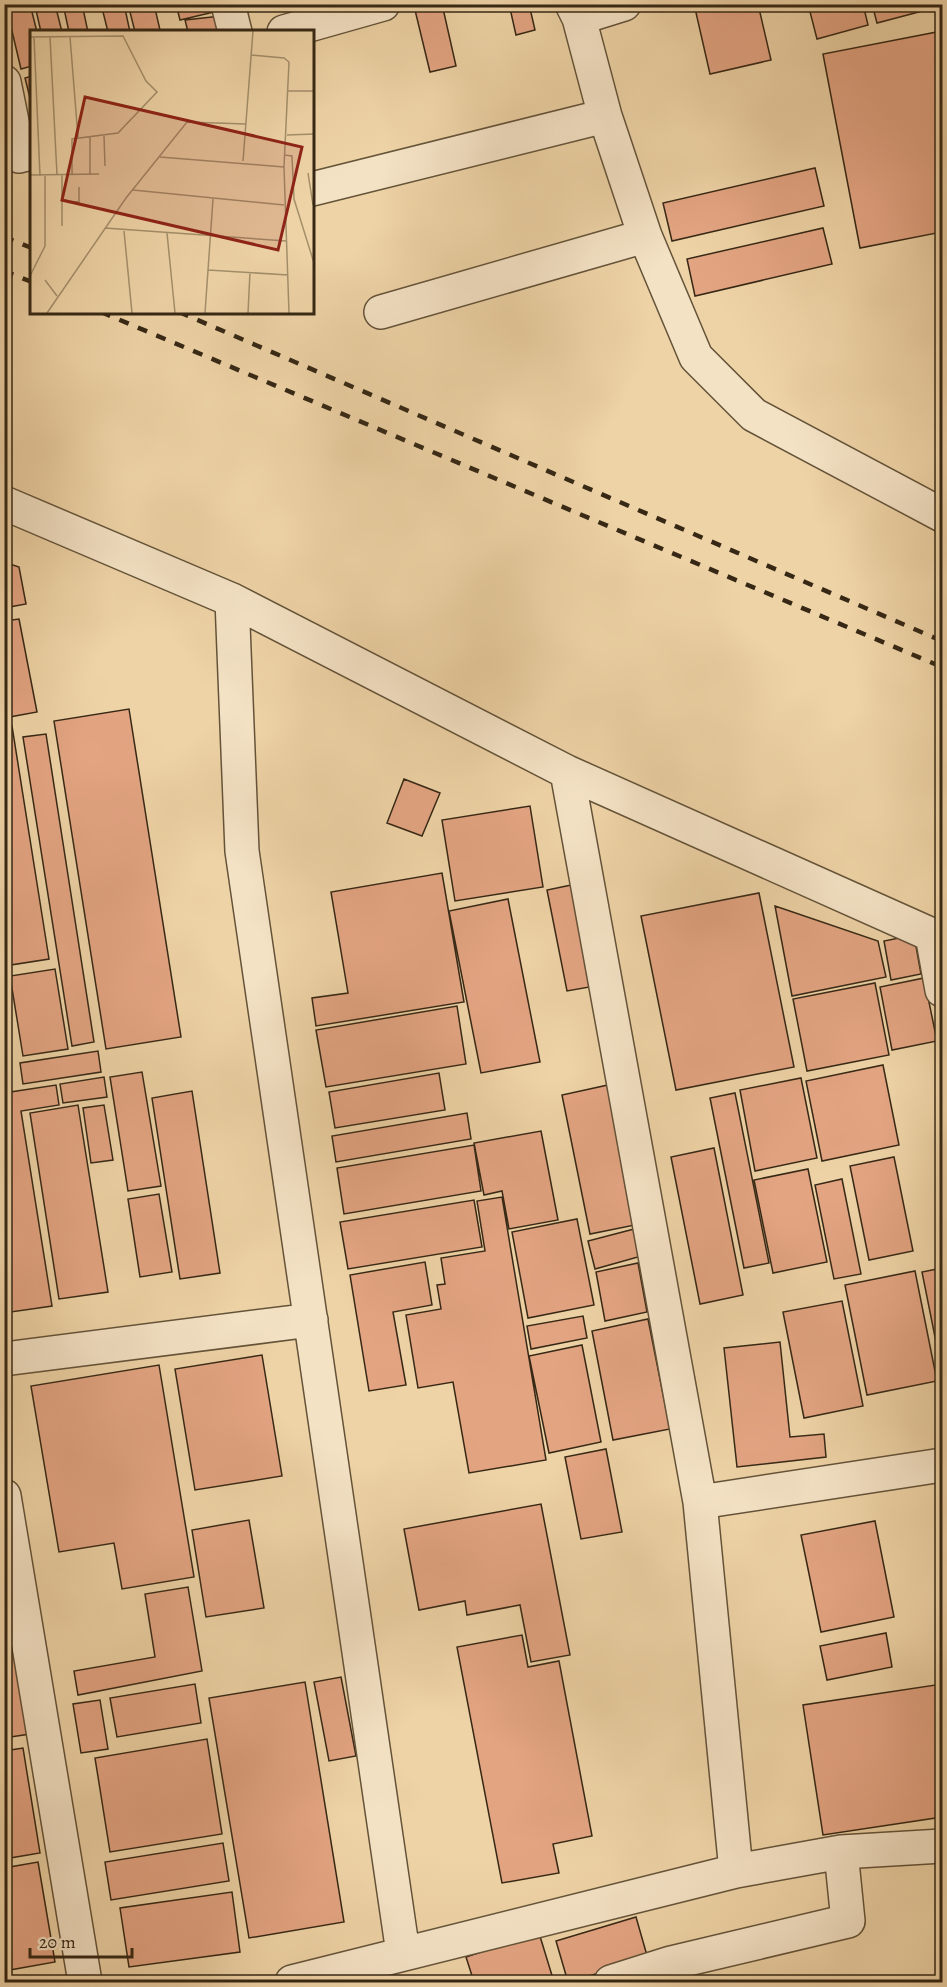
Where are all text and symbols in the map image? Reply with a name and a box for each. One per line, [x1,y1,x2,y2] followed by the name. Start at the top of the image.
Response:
[30,30,314,314] inset map
[30,1921,132,1959] scale bar
[39,1930,76,1954] text: 20 m

